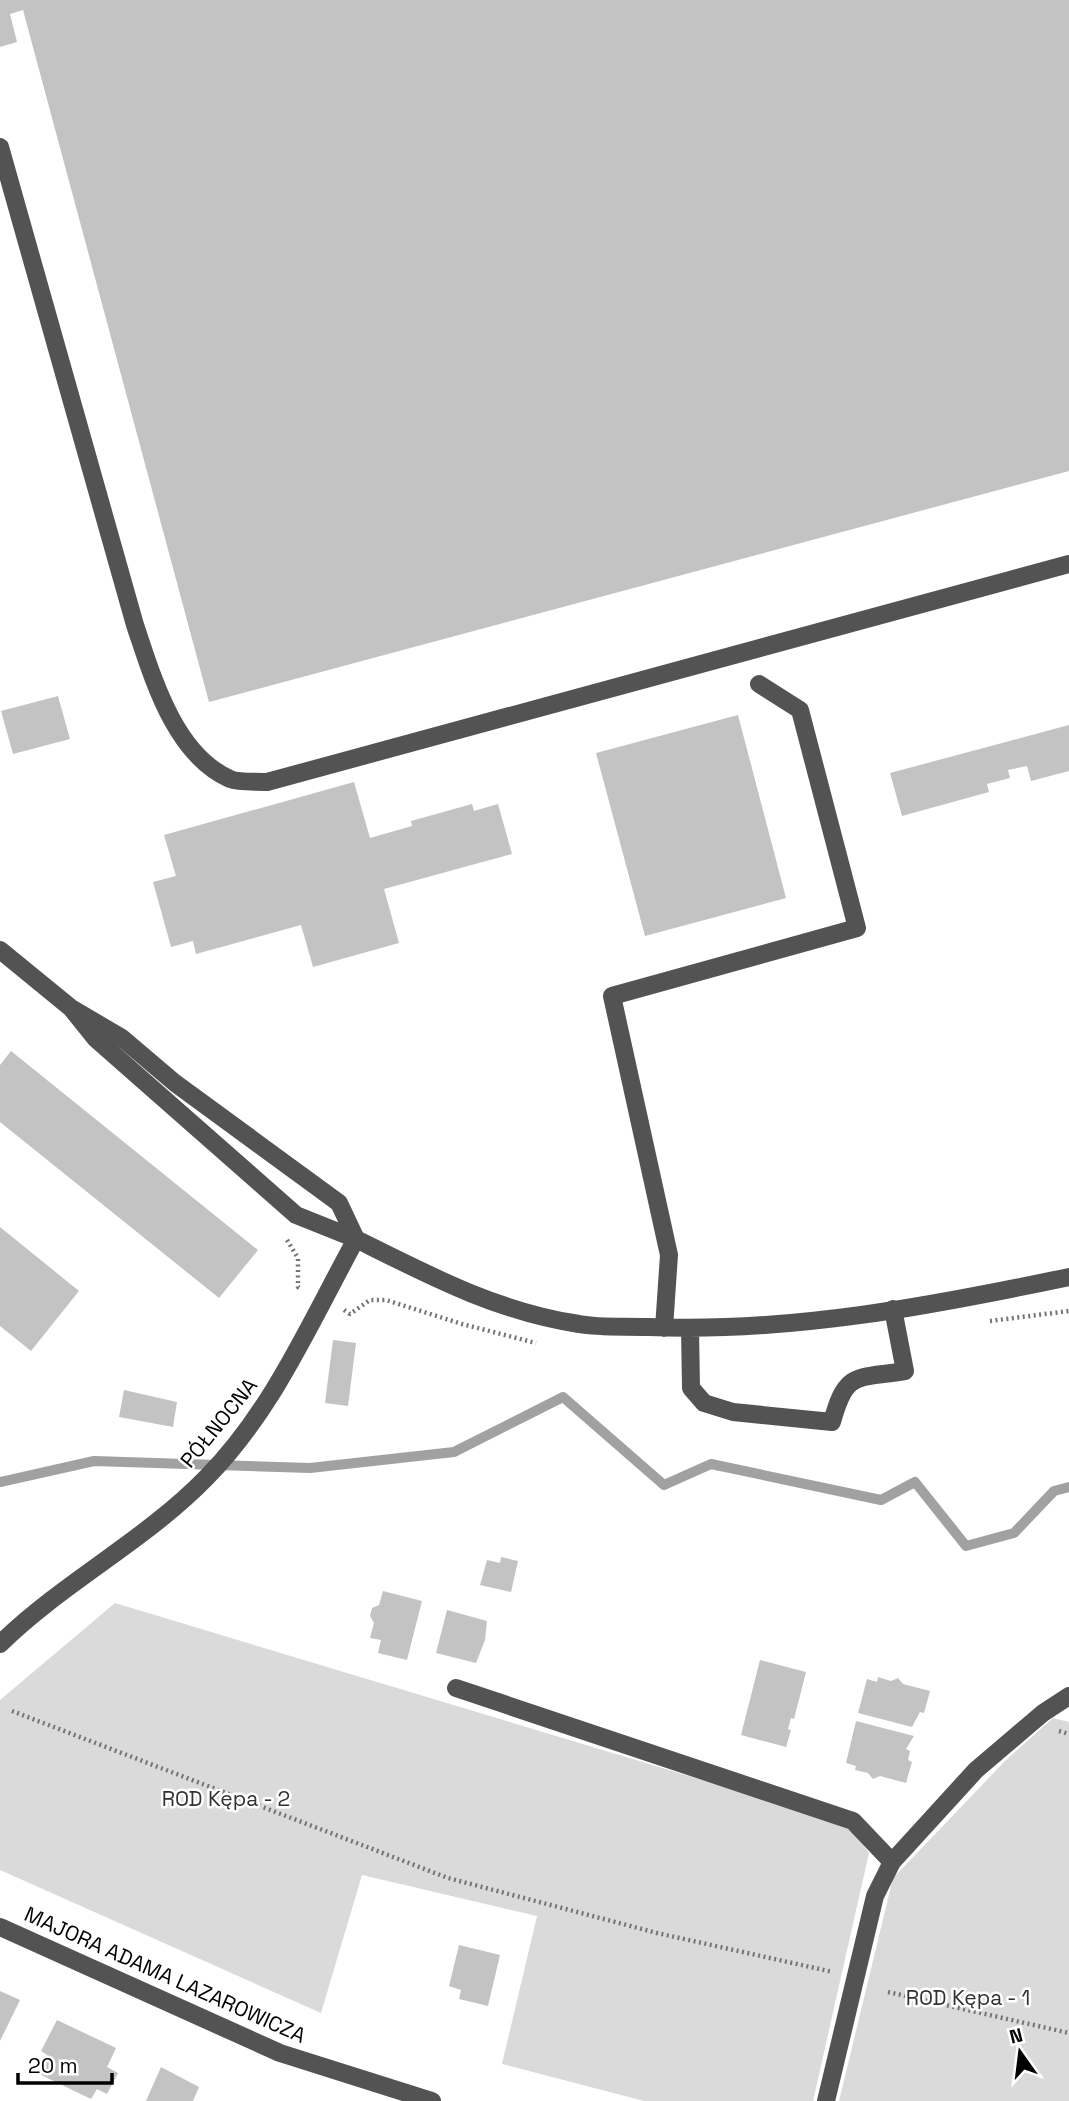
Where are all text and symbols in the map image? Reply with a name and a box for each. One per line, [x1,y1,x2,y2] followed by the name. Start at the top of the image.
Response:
[174,1372,263,1473] street label: PÓŁNOCNA
[162,1785,290,1812] park label: ROD Kępa - 2
[20,1900,310,2049] street label: MAJORA ADAMA LAZAROWICZA
[906,1984,1030,2011] park label: ROD Kępa - 1
[985,2017,1055,2087] north arrow
[1007,2022,1025,2050] text: N
[18,2042,112,2086] scale bar
[28,2052,78,2079] text: 20 m

